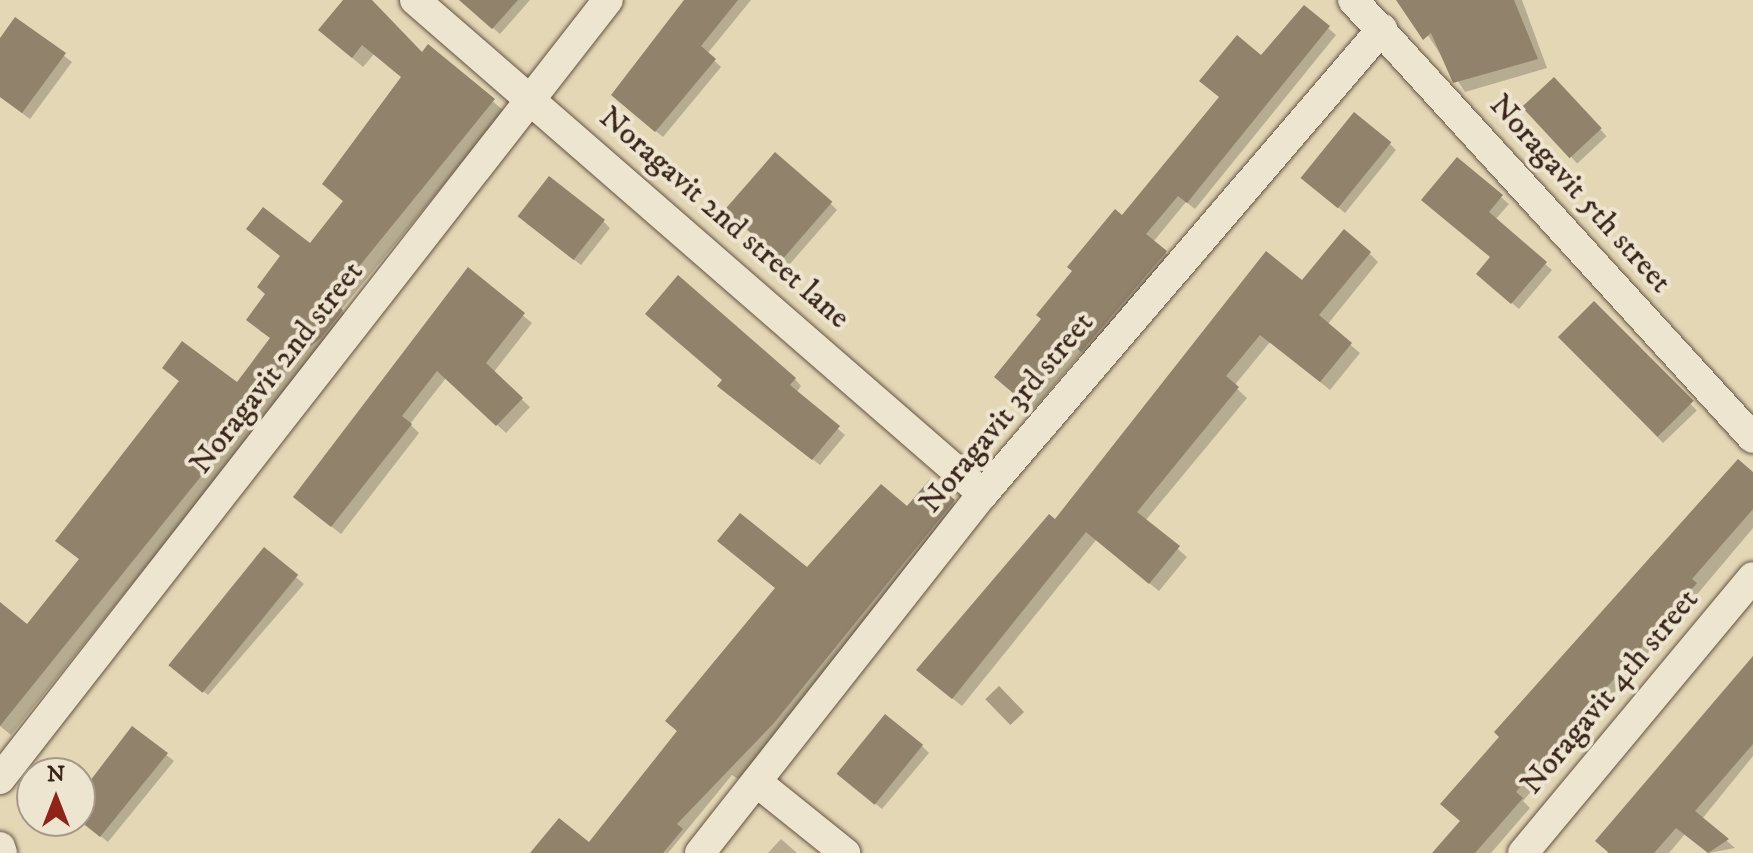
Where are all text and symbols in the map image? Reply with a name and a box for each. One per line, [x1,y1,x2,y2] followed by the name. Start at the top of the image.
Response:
[1481,87,1679,301] street label: Noragavit 5th street
[591,99,857,337] street label: Noragavit 2nd street lane
[182,254,372,482] street label: Noragavit 2nd street
[912,304,1102,522] street label: Noragavit 3rd street
[1513,581,1707,803] street label: Noragavit 4th street
[16,757,96,837] north arrow
[47,761,65,788] text: N

